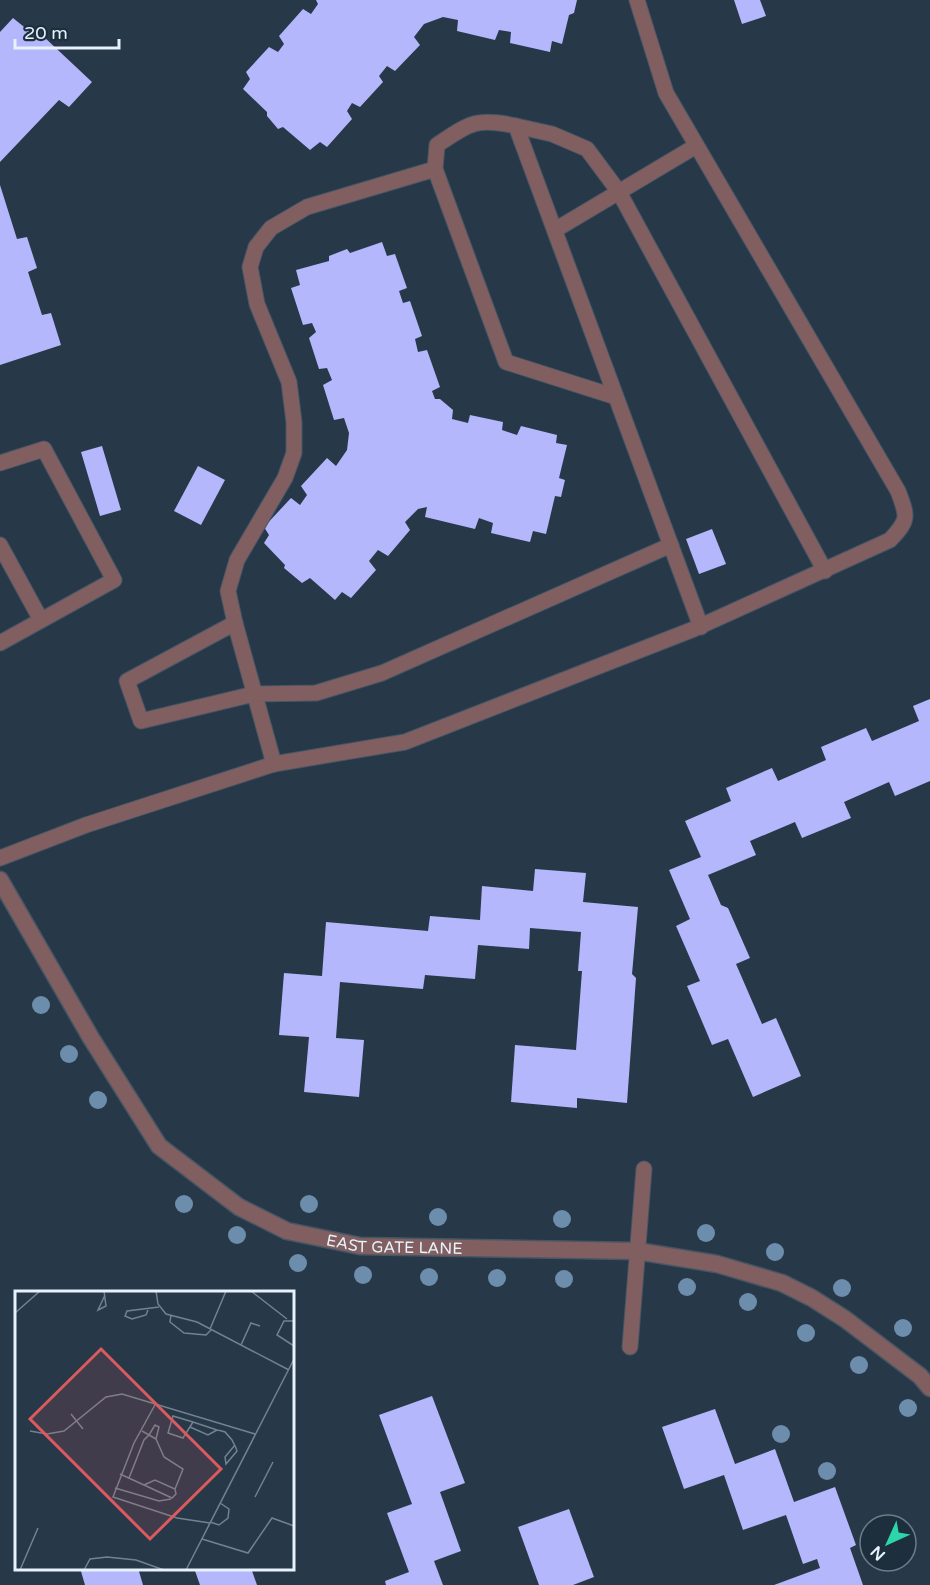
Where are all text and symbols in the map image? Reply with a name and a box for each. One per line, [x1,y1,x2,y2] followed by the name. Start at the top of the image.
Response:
[15,12,118,50] scale bar
[24,22,68,44] text: 20 m
[324,1230,463,1259] street label: EAST GATE LANE
[15,1291,294,1570] inset map
[858,1513,918,1573] north arrow
[866,1541,890,1565] text: N

